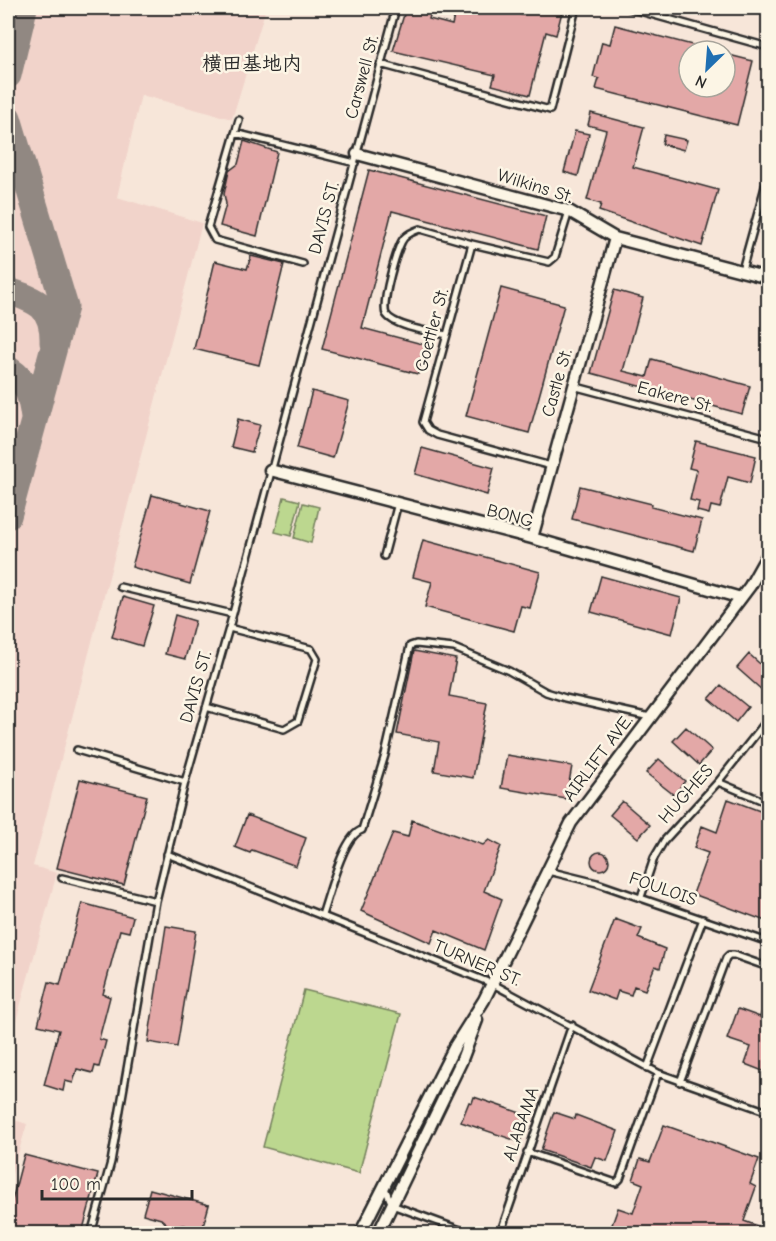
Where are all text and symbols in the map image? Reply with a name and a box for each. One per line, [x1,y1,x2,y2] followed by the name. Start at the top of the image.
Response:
[341,32,383,121] street label: Carswell St.
[677,39,737,99] north arrow
[202,52,302,75] district label: 横田基地内
[693,71,710,92] text: N
[495,165,575,207] street label: Wilkins St.
[304,179,344,256] street label: DAVIS ST.
[411,286,453,374] street label: Goettler St.
[537,346,577,419] street label: Castle St.
[635,377,715,417] street label: Eakere St.
[484,500,536,532] street label: BONG
[176,648,216,725] street label: DAVIS ST.
[559,710,638,805] street label: AIRLIFT AVE.
[654,760,718,828] street label: HUGHES
[626,868,700,910] street label: FOULOIS
[430,935,524,991] street label: TURNER ST.
[499,1084,543,1164] street label: ALABAMA
[42,1163,192,1201] scale bar
[51,1174,101,1195] text: 100 m

